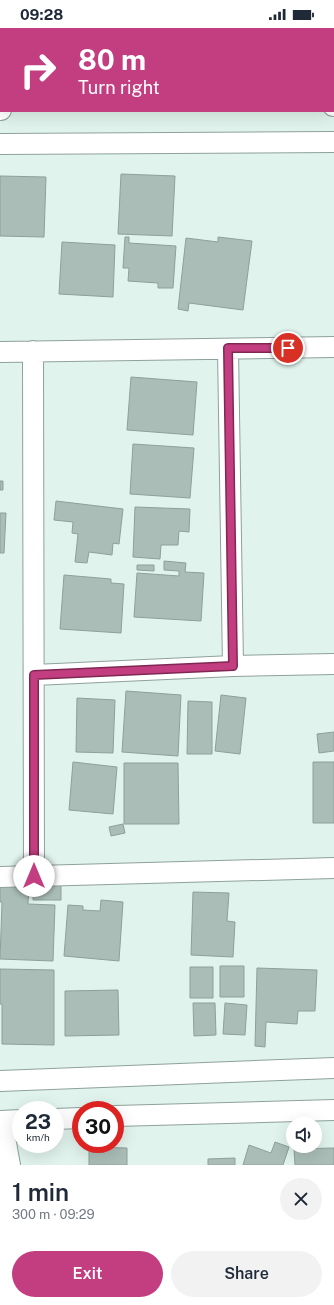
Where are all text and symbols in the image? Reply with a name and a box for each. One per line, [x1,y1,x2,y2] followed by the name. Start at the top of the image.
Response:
[20,6,63,23] text: 09:28
[78,43,146,76] text: 80 m
[12,44,64,96] icon: right
[78,77,160,98] text: Turn right
[271,331,305,365] pin
[277,337,299,359] icon: arrive
[13,855,55,897] position arrow
[72,1101,124,1153] speed limit sign: 30
[25,1110,51,1134] text: 23
[286,1117,322,1153] map controls
[286,1117,322,1153] button: sound
[26,1131,50,1143] text: km/h
[12,1178,69,1206] text: 1 min
[280,1178,322,1220] button: close
[12,1207,95,1222] text: 300 m · 09:29
[12,1251,163,1297] button: Exit
[171,1251,322,1297] button: Share

